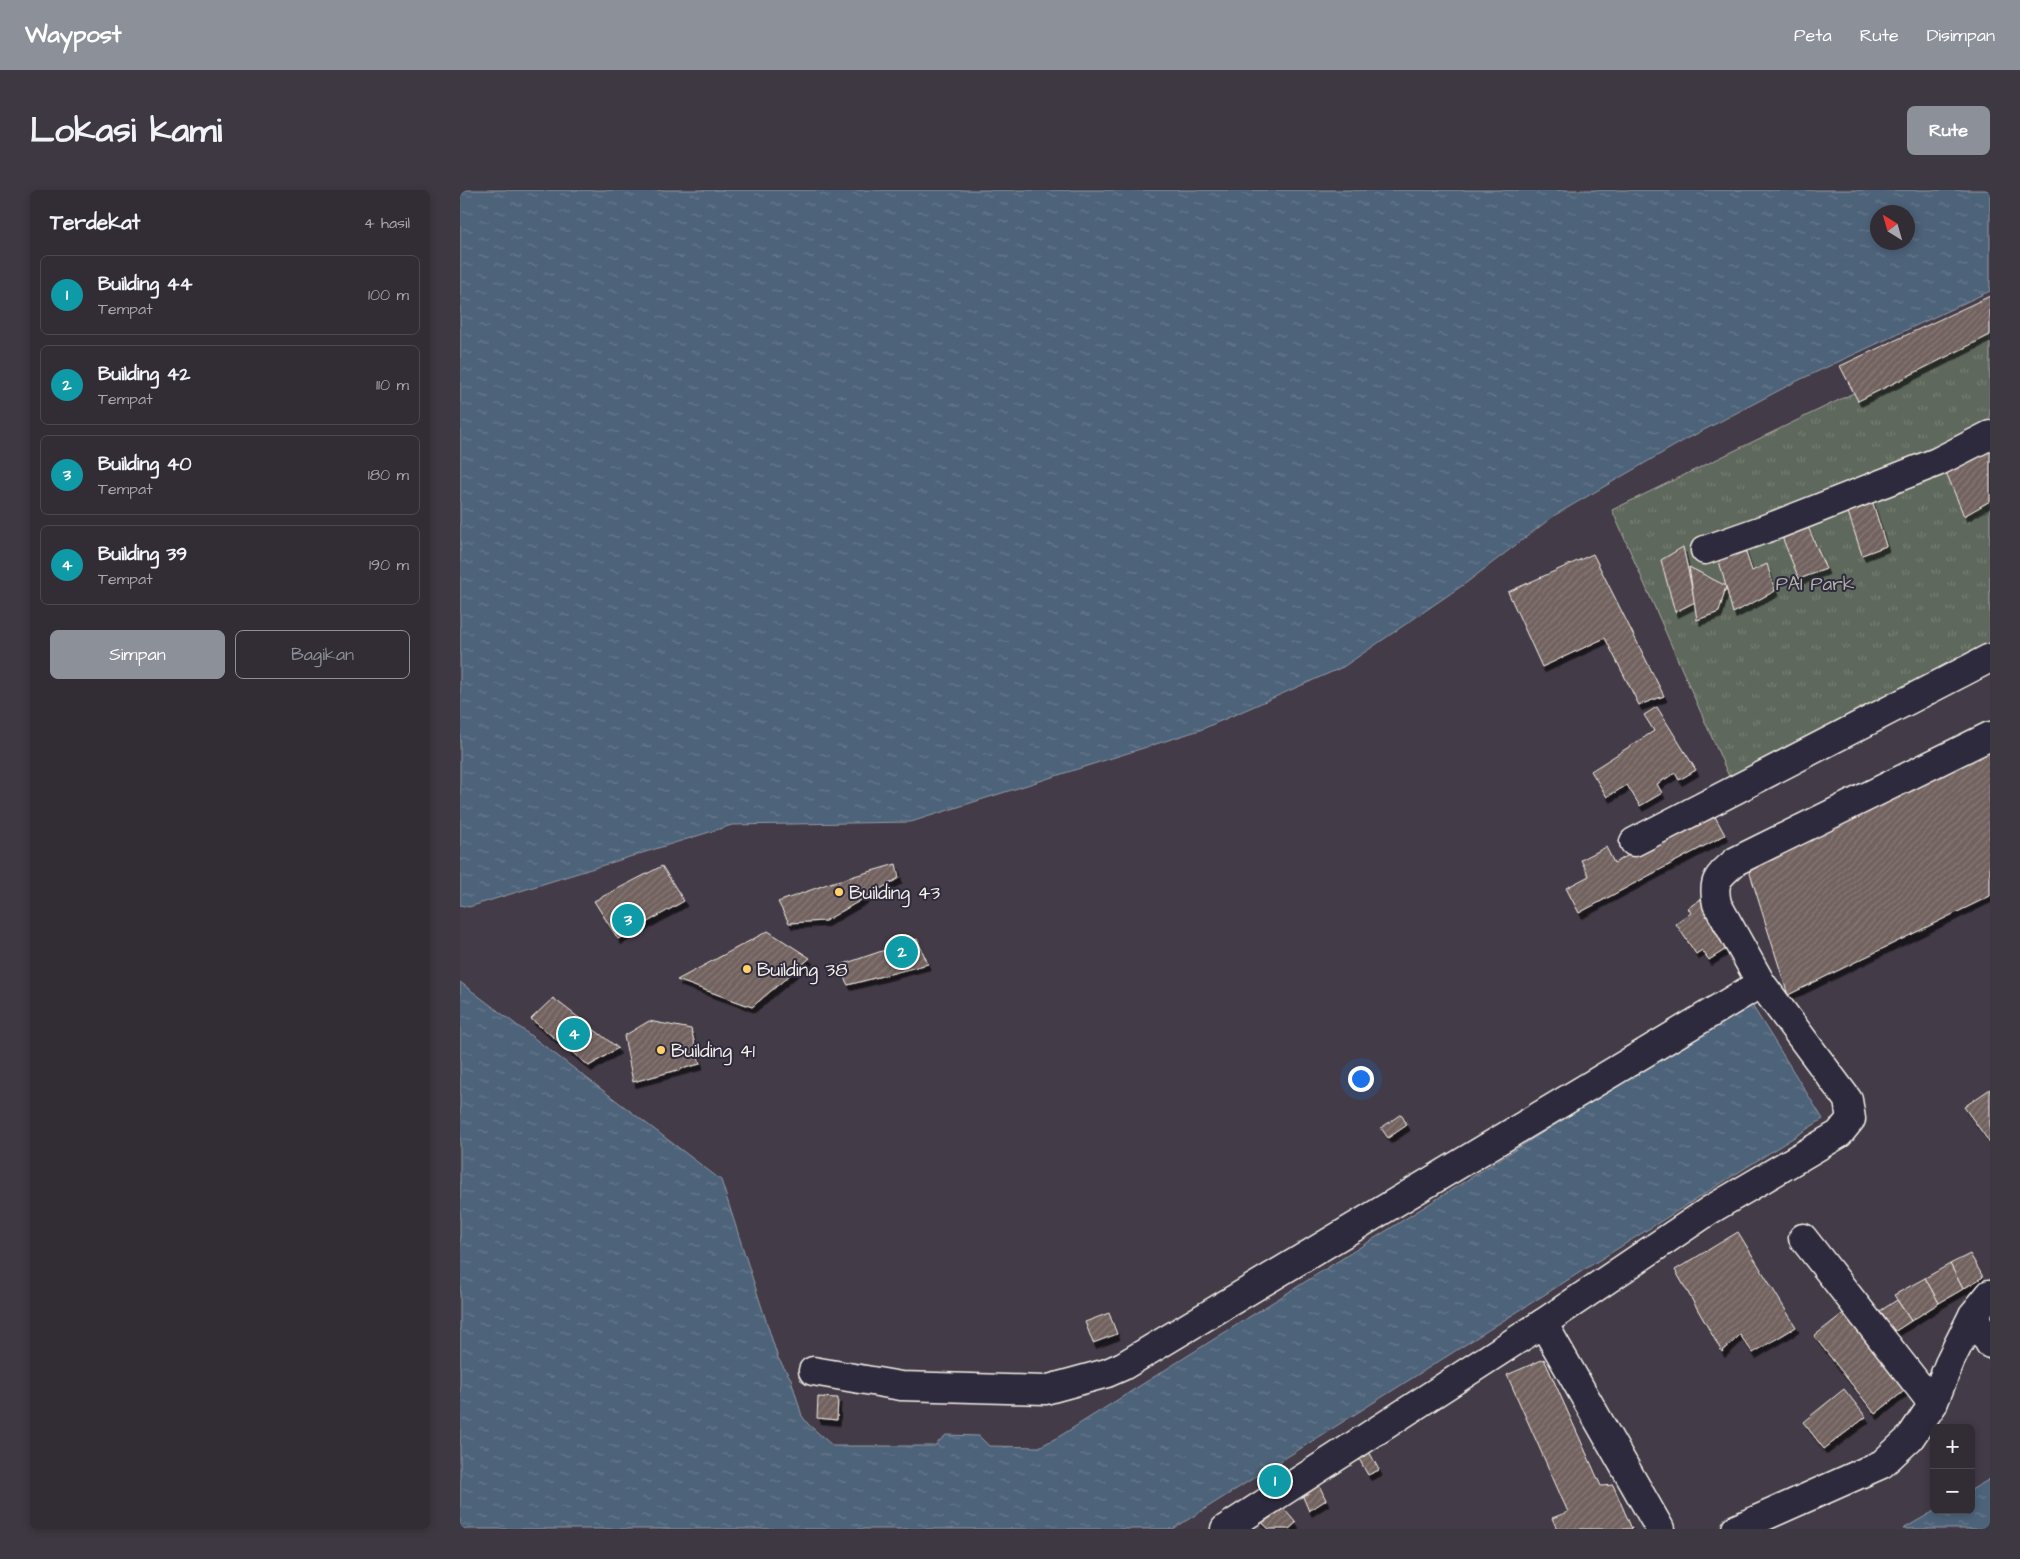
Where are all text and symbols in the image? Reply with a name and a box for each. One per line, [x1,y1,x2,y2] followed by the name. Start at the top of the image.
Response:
[25,18,122,52] text: Waypost
[1794,23,1832,48] text: Peta
[1860,23,1899,48] text: Rute
[1927,23,1995,48] text: Disimpan
[30,106,222,155] text: Lokasi kami
[1907,106,1990,155] button: Rute
[1870,205,1915,250] north arrow
[50,208,140,237] text: Terdekat
[364,212,410,234] text: 4 hasil
[98,271,192,298] text: Building 44
[66,284,68,306] text: 1
[368,284,409,306] text: 100 m
[98,298,153,320] text: Tempat
[98,361,190,388] text: Building 42
[62,374,72,396] text: 2
[376,374,409,396] text: 110 m
[98,388,153,410] text: Tempat
[98,451,191,478] text: Building 40
[63,464,71,486] text: 3
[368,464,409,486] text: 180 m
[98,478,153,500] text: Tempat
[98,541,187,568] text: Building 39
[62,554,72,576] text: 4
[369,554,409,576] text: 190 m
[98,568,153,590] text: Tempat
[1776,571,1855,598] park label: PAI Park
[50,630,225,679] button: Simpan
[235,630,410,679] button: Bagikan
[849,880,940,908] place label: Building 43
[833,886,845,898] marker: Building 43
[612,901,644,939] pin: 3
[886,933,918,971] pin: 2
[757,957,848,985] place label: Building 38
[741,963,753,975] marker: Building 38
[558,1015,590,1053] pin: 4
[671,1038,755,1066] place label: Building 41
[655,1044,667,1056] marker: Building 41
[1348,1066,1374,1092] your location
[1930,1424,1975,1514] map controls
[1930,1424,1975,1469] button: +
[1259,1462,1291,1500] pin: 1
[1930,1469,1975,1514] button: −

